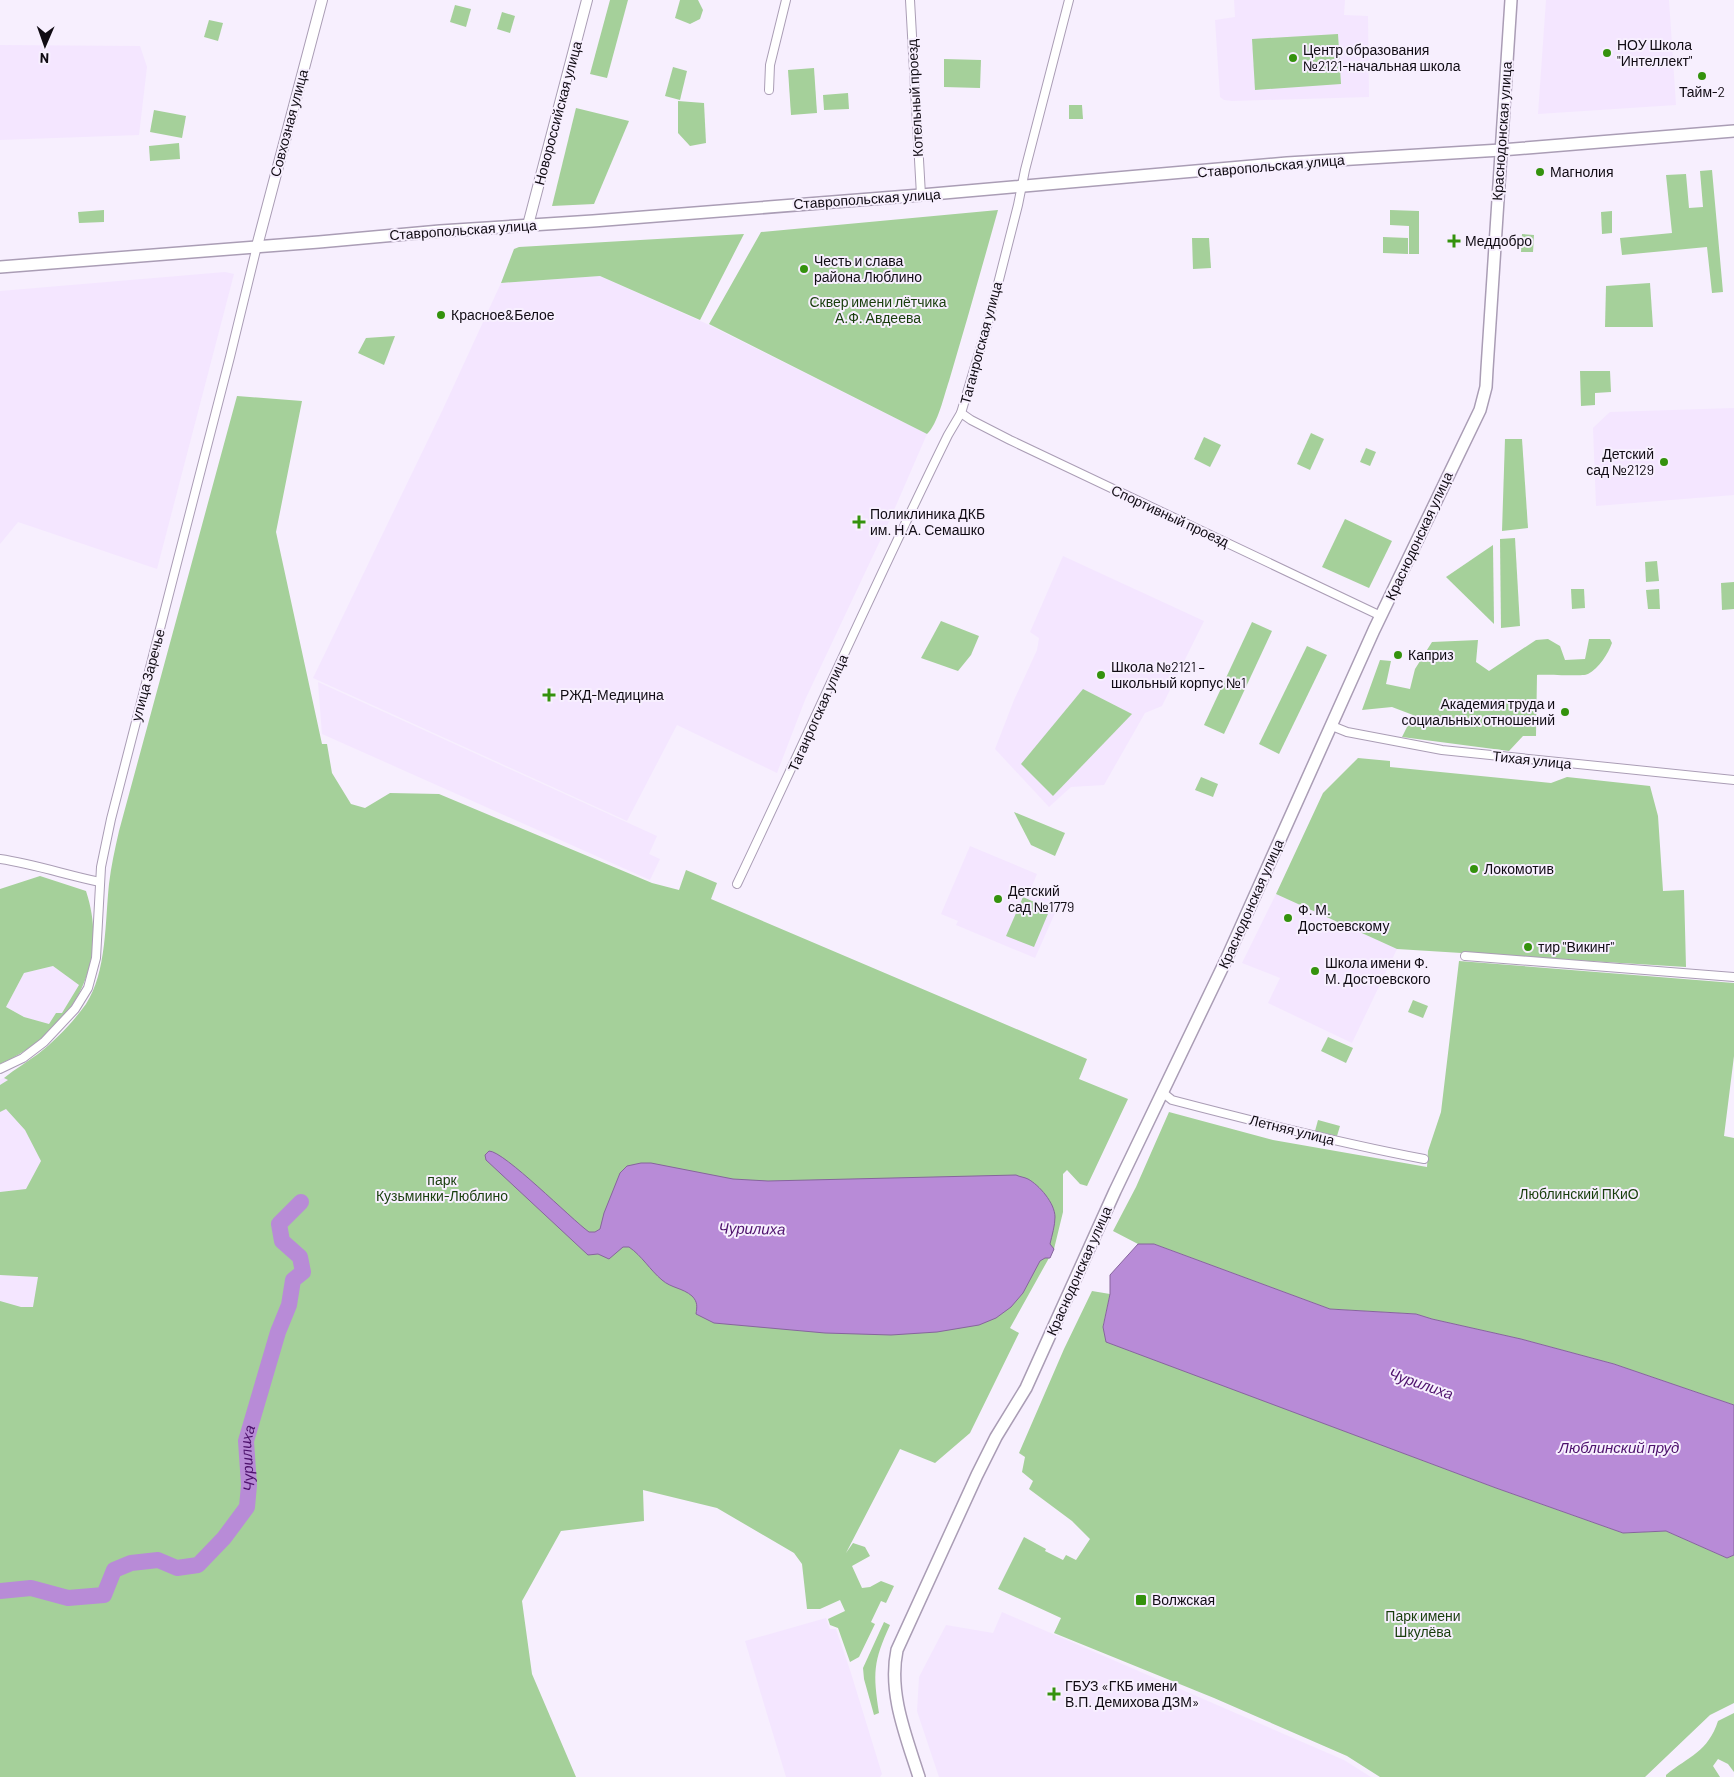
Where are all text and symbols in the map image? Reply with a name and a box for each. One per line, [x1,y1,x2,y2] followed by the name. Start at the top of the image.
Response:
[20,20,70,70] north arrow
[1617,36,1693,69] place label: НОУ Школа "Интеллект"
[530,39,585,187] street label: Новороссийская улица
[903,39,926,157] street label: Котельный проезд
[1303,41,1461,74] place label: Центр образования №2121-начальная школа
[1601,47,1613,59] marker: НОУ Школа "Интеллект"
[40,50,49,67] text: N
[1287,52,1299,64] marker: Центр образования №2121-начальная школа
[1488,60,1515,201] street label: Краснодонская улица
[266,67,311,178] street label: Совхозная улица
[1696,70,1708,82] marker: Тайм-2
[1679,83,1725,100] place label: Тайм-2
[1197,151,1346,180] street label: Ставропольская улица
[1550,163,1614,180] place label: Магнолия
[1534,166,1546,178] marker: Магнолия
[793,185,941,212] street label: Ставропольская улица
[389,216,537,243] street label: Ставропольская улица
[1465,232,1532,249] place label: Меддобро
[1447,234,1461,248] marker: Меддобро
[814,252,922,285] place label: Честь и слава района Люблино
[798,263,810,275] marker: Честь и слава района Люблино
[956,279,1005,406] street label: Таганрогская улица
[809,293,947,326] park label: Сквер имени лётчика А.Ф. Авдеева
[451,306,555,323] place label: Красное&Белое
[435,309,447,321] marker: Красное&Белое
[1586,445,1654,478] place label: Детский сад №2129
[1658,456,1670,468] marker: Детский сад №2129
[1381,469,1456,603] street label: Краснодонская улица
[1109,481,1232,550] street label: Спортивный проезд
[870,505,985,538] place label: Поликлиника ДКБ им. Н.А. Семашко
[852,515,866,529] marker: Поликлиника ДКБ им. Н.А. Семашко
[127,627,168,723] street label: улица Заречье
[1408,646,1454,663] place label: Каприз
[1392,649,1404,661] marker: Каприз
[784,651,851,774] street label: Таганрогская улица
[1111,658,1246,691] place label: Школа №2121 – школьный корпус №1
[1095,669,1107,681] marker: Школа №2121 – школьный корпус №1
[560,686,664,703] place label: РЖД-Медицина
[542,688,556,702] marker: РЖД-Медицина
[1402,695,1555,728] place label: Академия труда и социальных отношений
[1559,706,1571,718] marker: Академия труда и социальных отношений
[1492,747,1573,772] street label: Тихая улица
[1214,836,1287,971] street label: Краснодонская улица
[1484,860,1554,877] place label: Локомотив
[1468,863,1480,875] marker: Локомотив
[1008,882,1074,915] place label: Детский сад №1779
[992,893,1004,905] marker: Детский сад №1779
[1298,901,1389,934] place label: Ф. М. Достоевскому
[1282,912,1294,924] marker: Ф. М. Достоевскому
[1538,938,1614,955] place label: тир "Викинг"
[1522,941,1534,953] marker: тир "Викинг"
[1325,954,1431,987] place label: Школа имени Ф. М. Достоевского
[1309,965,1321,977] marker: Школа имени Ф. М. Достоевского
[1248,1111,1337,1148] street label: Летняя улица
[376,1171,508,1204] park label: парк Кузьминки-Люблино
[1519,1185,1639,1202] park label: Люблинский ПКиО
[1042,1203,1115,1338] street label: Краснодонская улица
[718,1218,786,1238] water label: Чурилиха
[1387,1364,1456,1402] water label: Чурилиха
[236,1423,258,1492] water label: Чурилиха
[1558,1438,1679,1456] water label: Люблинский пруд
[1152,1591,1215,1608] place label: Волжская
[1134,1593,1148,1607] marker: Волжская
[1385,1607,1461,1640] park label: Парк имени Шкулёва
[1065,1677,1199,1710] place label: ГБУЗ «ГКБ имени В.П. Демихова ДЗМ»
[1047,1687,1061,1701] marker: ГБУЗ «ГКБ имени В.П. Демихова ДЗМ»

